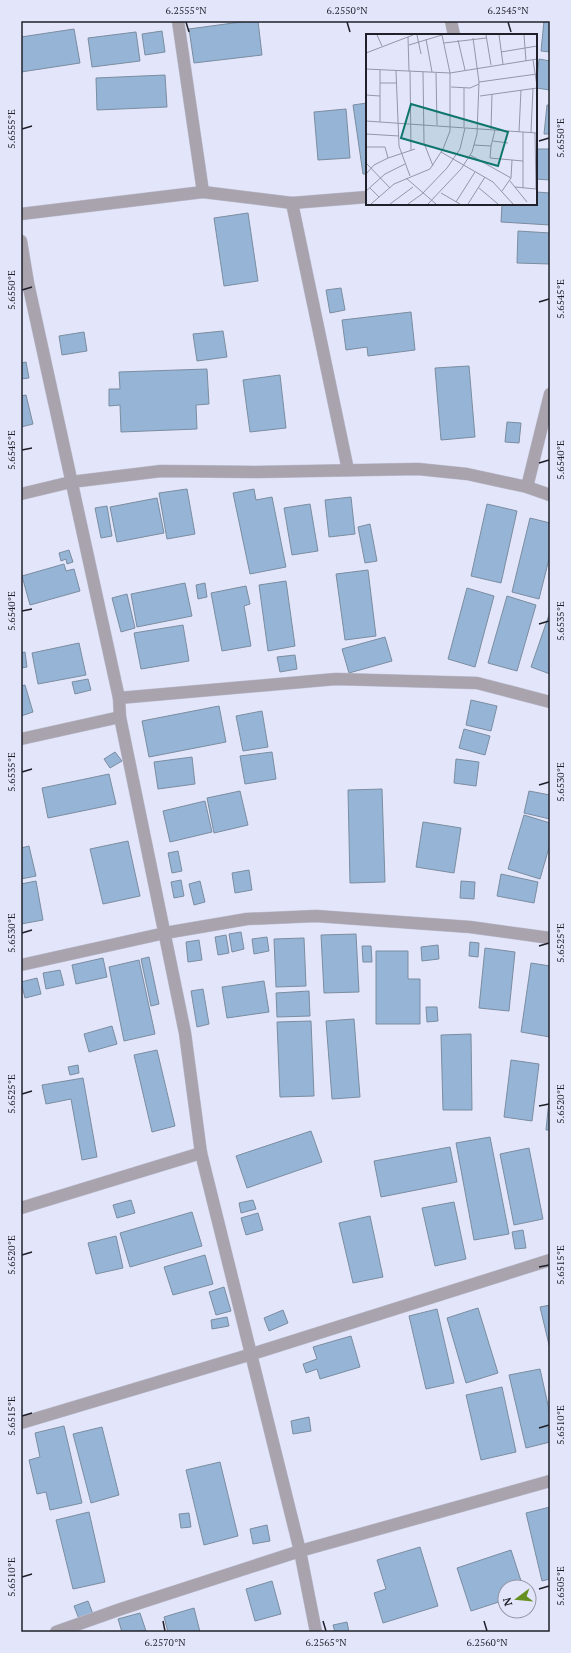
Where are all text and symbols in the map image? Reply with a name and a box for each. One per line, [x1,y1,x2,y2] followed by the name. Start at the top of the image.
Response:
[166,4,207,17] text: 6.2555°N
[327,4,368,17] text: 6.2550°N
[488,4,529,17] text: 6.2545°N
[366,34,537,205] inset map
[5,109,18,149] text: 5.6555°E
[554,118,567,158] text: 5.6550°E
[5,270,18,310] text: 5.6550°E
[554,279,567,319] text: 5.6545°E
[5,430,18,470] text: 5.6545°E
[554,440,567,480] text: 5.6540°E
[5,591,18,631] text: 5.6540°E
[554,601,567,641] text: 5.6535°E
[5,752,18,792] text: 5.6535°E
[554,762,567,802] text: 5.6530°E
[5,913,18,953] text: 5.6530°E
[554,923,567,963] text: 5.6525°E
[5,1074,18,1114] text: 5.6525°E
[554,1084,567,1124] text: 5.6520°E
[5,1235,18,1275] text: 5.6520°E
[554,1245,567,1285] text: 5.6515°E
[5,1396,18,1436] text: 5.6515°E
[554,1405,567,1445] text: 5.6510°E
[5,1557,18,1597] text: 5.6510°E
[554,1566,567,1606] text: 5.6505°E
[497,1579,537,1619] north arrow
[499,1595,515,1608] text: N
[145,1636,186,1649] text: 6.2570°N
[306,1636,347,1649] text: 6.2565°N
[467,1636,508,1649] text: 6.2560°N

